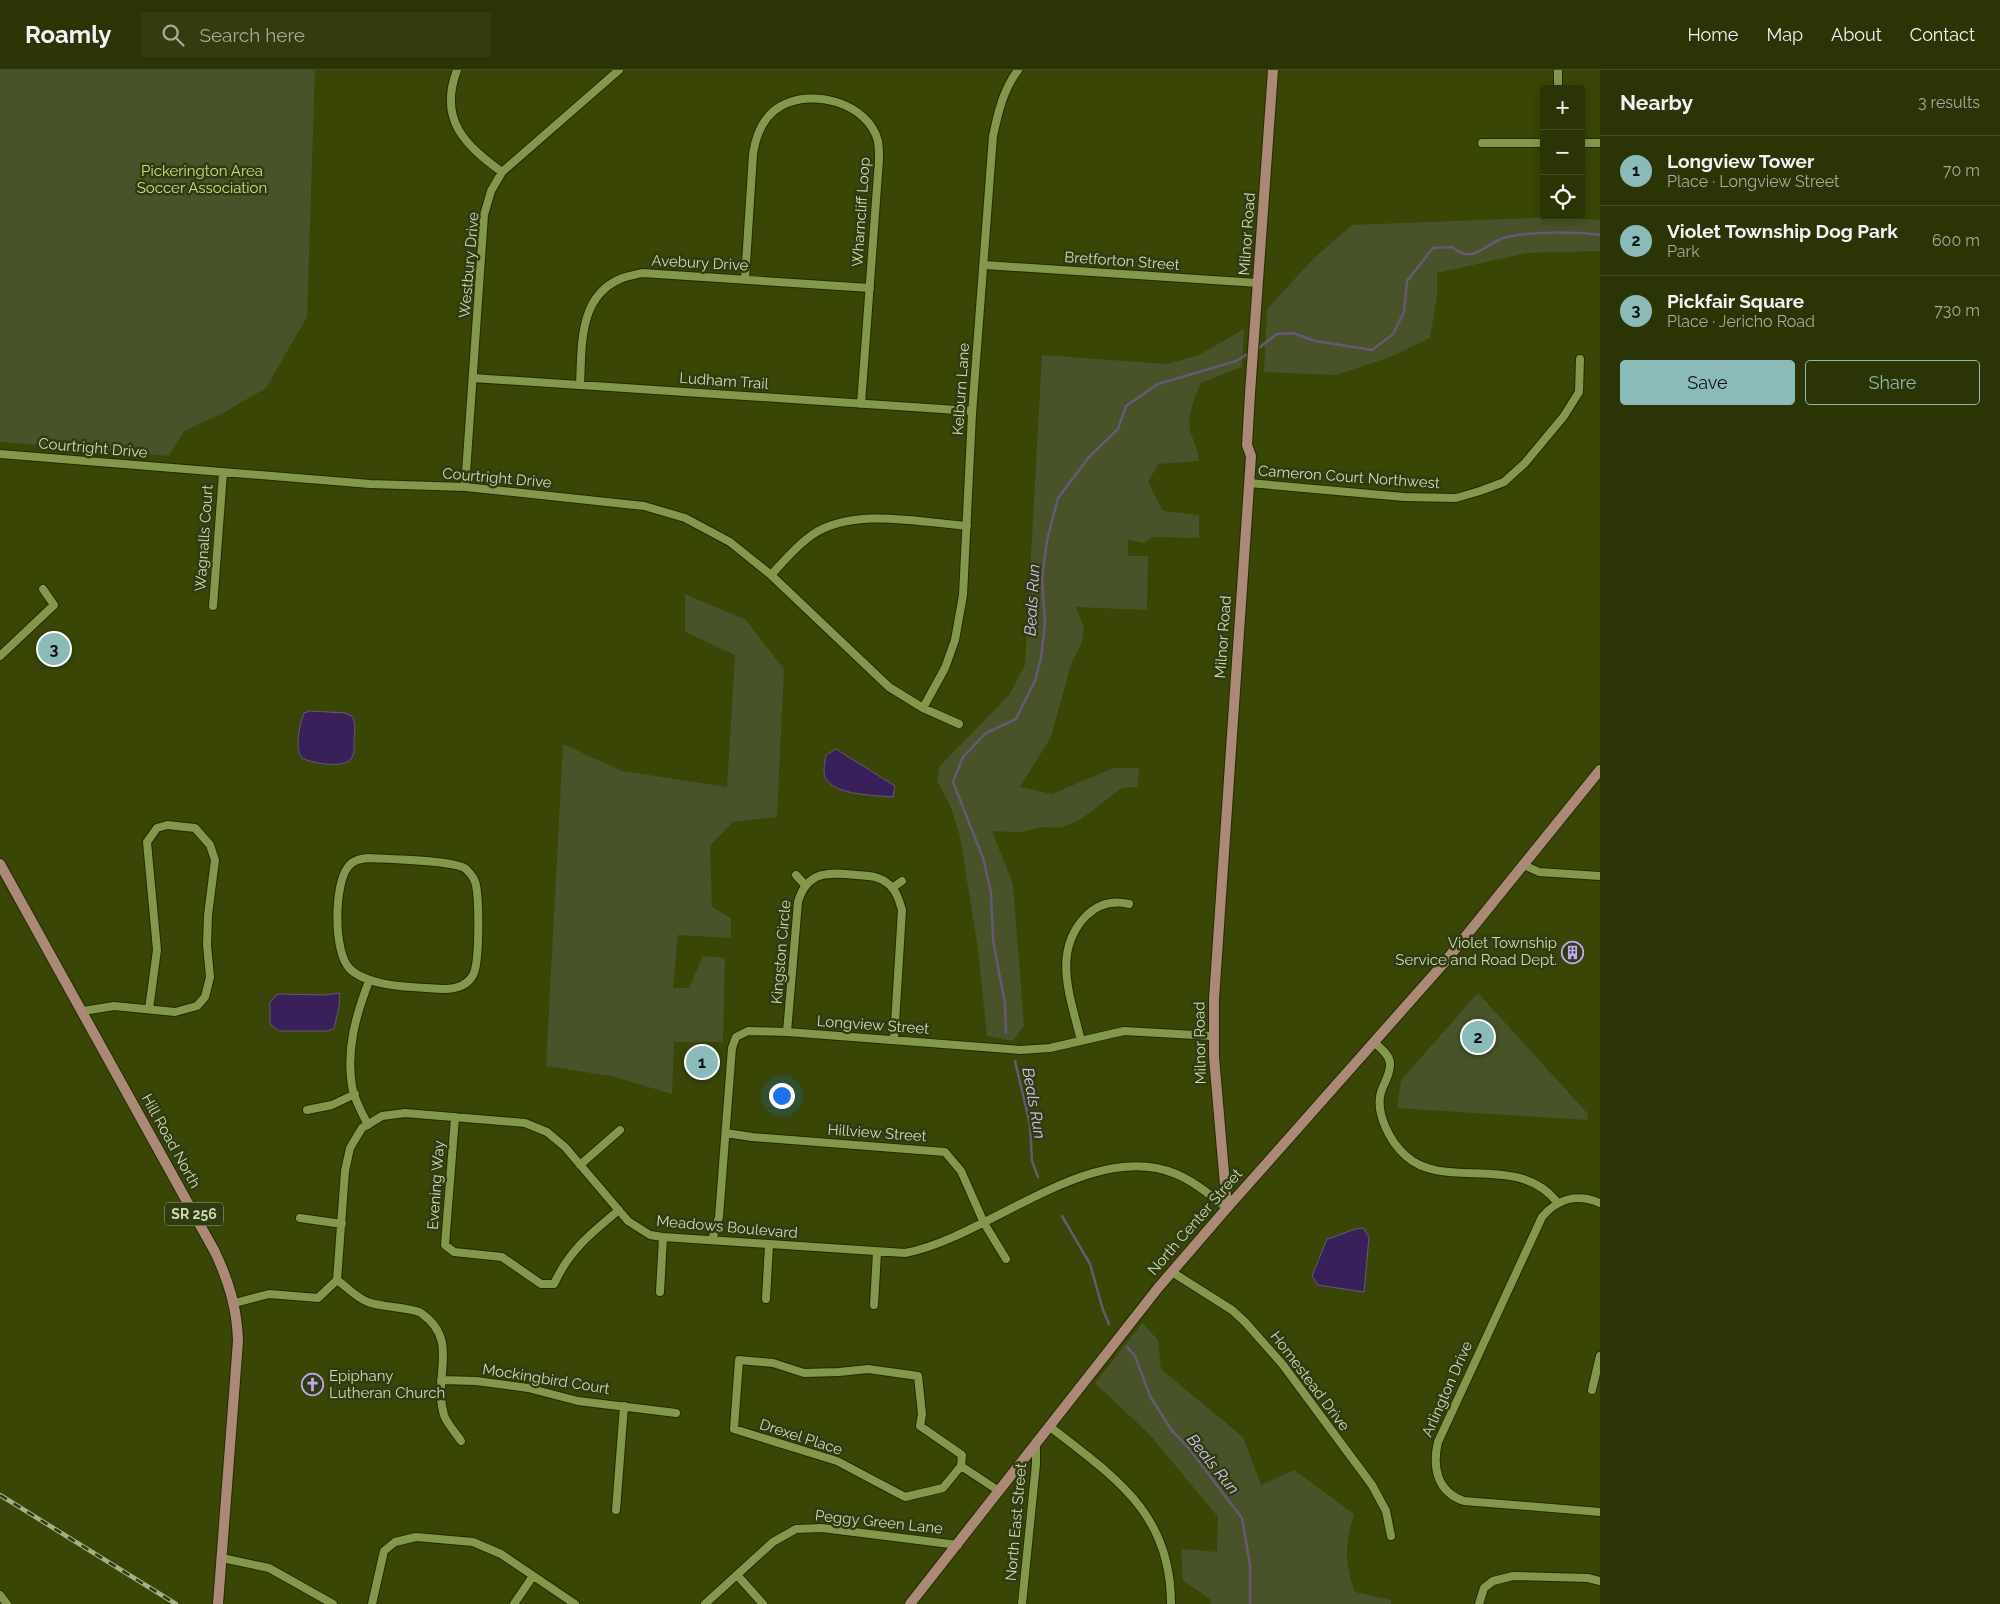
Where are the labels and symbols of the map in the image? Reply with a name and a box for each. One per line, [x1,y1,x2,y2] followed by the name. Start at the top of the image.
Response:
[848,156,874,268] street label: Wharncliff Loop
[137,162,267,197] park label: Pickerington Area Soccer Association
[1235,192,1259,276] street label: Milnor Road
[455,211,483,319] street label: Westbury Drive
[1064,248,1180,274] street label: Bretforton Street
[651,251,749,275] street label: Avebury Drive
[949,342,973,436] street label: Kelburn Lane
[679,369,770,393] street label: Ludham Trail
[38,434,149,462] street label: Courtright Drive
[1258,462,1440,492] street label: Cameron Court Northwest
[442,464,553,492] street label: Courtright Drive
[191,484,217,592] street label: Wagnalls Court
[1021,563,1043,636] water label: Beals Run
[1211,595,1235,679] street label: Milnor Road
[38,630,70,668] pin: 3
[767,899,795,1005] street label: Kingston Circle
[1395,934,1557,969] place label: Violet Township Service and Road Dept.
[1561,940,1585,964] building icon: Violet Township Service and Road Dept.
[1190,1001,1210,1085] street label: Milnor Road
[816,1012,930,1038] street label: Longview Street
[1462,1018,1494,1056] pin: 2
[686,1043,718,1081] pin: 1
[1018,1066,1050,1140] water label: Beals Run
[769,1083,795,1109] your location
[138,1091,204,1191] street label: Hill Road North
[827,1121,927,1145] street label: Hillview Street
[424,1140,448,1230] street label: Evening Way
[1144,1165,1246,1279] street label: North Center Street
[165,1202,223,1226] road number: SR 256
[656,1212,798,1242] street label: Meadows Boulevard
[1267,1327,1354,1435] street label: Homestead Drive
[1418,1338,1476,1440] street label: Arlington Drive
[481,1360,611,1398] street label: Mockingbird Court
[329,1367,445,1402] place label: Epiphany Lutheran Church
[301,1373,325,1397] church icon: Epiphany Lutheran Church
[757,1415,845,1459] street label: Drexel Place
[1183,1430,1243,1498] water label: Beals Run
[1002,1462,1030,1582] street label: North East Street
[814,1506,944,1538] street label: Peggy Green Lane

